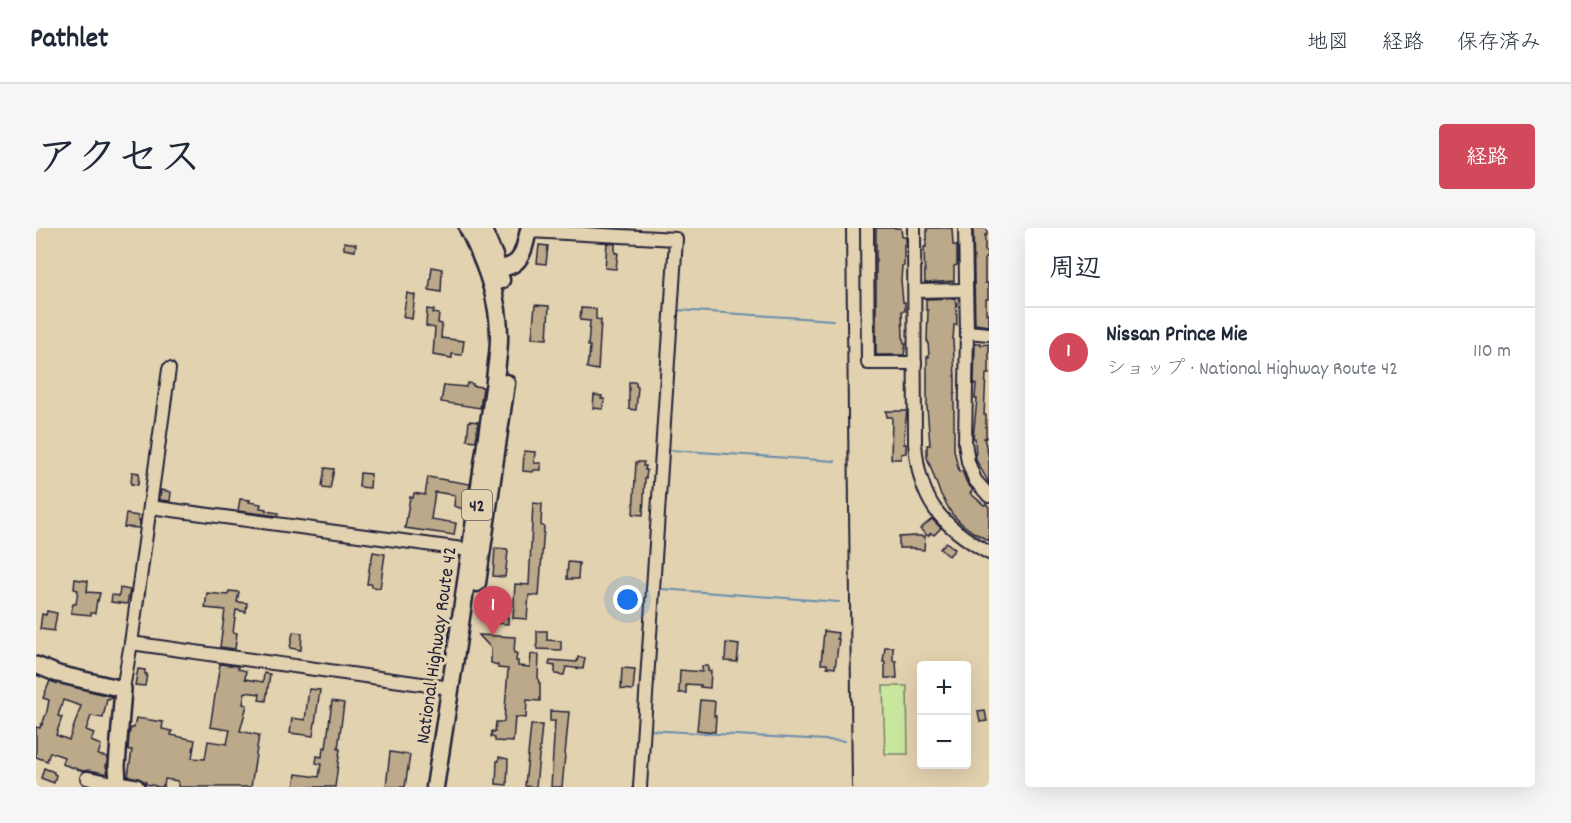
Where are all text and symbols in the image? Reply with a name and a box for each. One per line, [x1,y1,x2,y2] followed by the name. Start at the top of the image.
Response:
[30,21,108,61] text: Pathlet
[1307,29,1349,59] text: 地図
[1382,29,1424,59] text: 経路
[1457,29,1541,59] text: 保存済み
[1439,124,1535,189] button: 経路
[36,132,201,192] text: アクセス
[1049,252,1101,289] text: 周辺
[1106,320,1247,351] text: Nissan Prince Mie
[1066,338,1071,366] text: 1
[1473,338,1511,366] text: 110 m
[1106,356,1398,384] text: ショップ · National Highway Route 42
[462,490,492,520] road number: 42
[410,545,466,746] street label: National Highway Route 42
[613,585,642,614] your location
[474,586,512,636] pin: 1
[917,661,971,769] map controls
[917,661,971,715] button: +
[917,715,971,769] button: −

